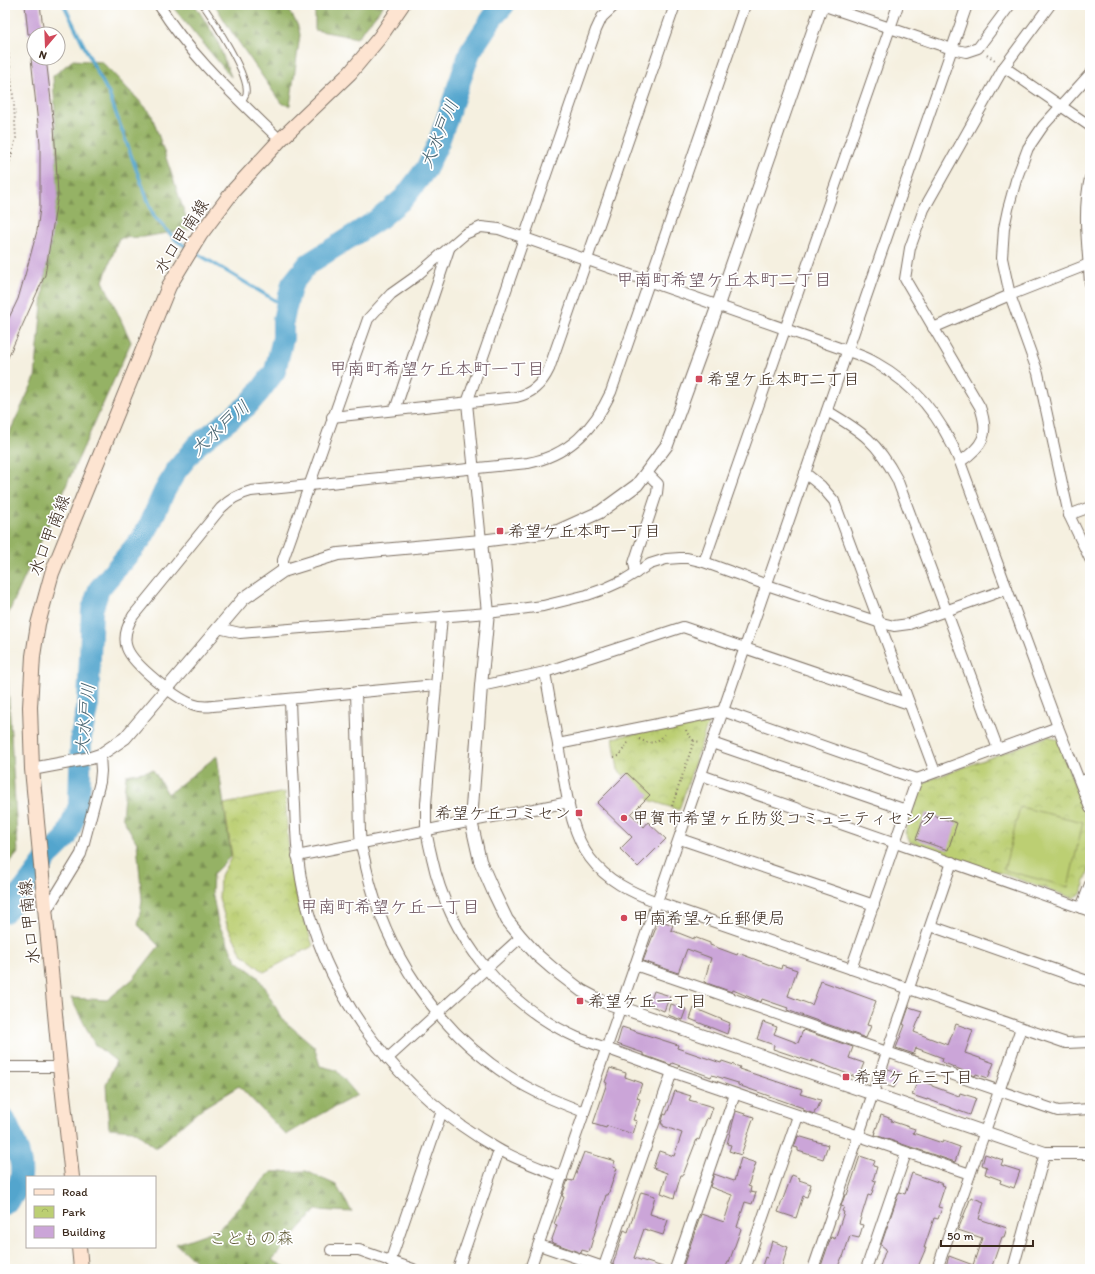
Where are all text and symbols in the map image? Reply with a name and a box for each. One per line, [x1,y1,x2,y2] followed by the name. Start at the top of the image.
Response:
[26,26,66,66] north arrow
[37,48,49,62] text: N
[415,97,463,171] water label: 大水戸川
[149,195,213,277] street label: 水口甲南線
[616,269,832,291] district label: 甲南町希望ケ丘本町二丁目
[329,358,545,380] district label: 甲南町希望ケ丘本町一丁目
[707,369,860,389] place label: 希望ケ丘本町二丁目
[694,374,704,384] marker: 希望ケ丘本町二丁目
[186,396,254,460] water label: 大水戸川
[24,492,74,578] street label: 水口甲南線
[508,521,661,541] place label: 希望ケ丘本町一丁目
[495,526,505,536] marker: 希望ケ丘本町一丁目
[70,682,100,756] water label: 大水戸川
[435,803,571,823] place label: 希望ケ丘コミセン
[574,808,584,818] marker: 希望ケ丘コミセン
[632,808,954,828] place label: 甲賀市希望ヶ丘防災コミュニティセンター
[619,813,629,823] marker: 甲賀市希望ヶ丘防災コミュニティセンター
[15,879,43,965] street label: 水口甲南線
[300,896,480,918] district label: 甲南町希望ケ丘一丁目
[632,908,785,928] place label: 甲南希望ヶ丘郵便局
[619,913,629,923] marker: 甲南希望ヶ丘郵便局
[588,991,707,1011] place label: 希望ケ丘一丁目
[575,996,585,1006] marker: 希望ケ丘一丁目
[854,1067,973,1087] place label: 希望ケ丘三丁目
[841,1072,851,1082] marker: 希望ケ丘三丁目
[26,1176,156,1248] legend
[62,1185,88,1199] text: Road
[62,1205,86,1219] text: Park
[941,1222,1033,1248] scale bar
[62,1225,106,1239] text: Building
[209,1228,294,1248] park label: こどもの森
[947,1229,973,1243] text: 50 m

